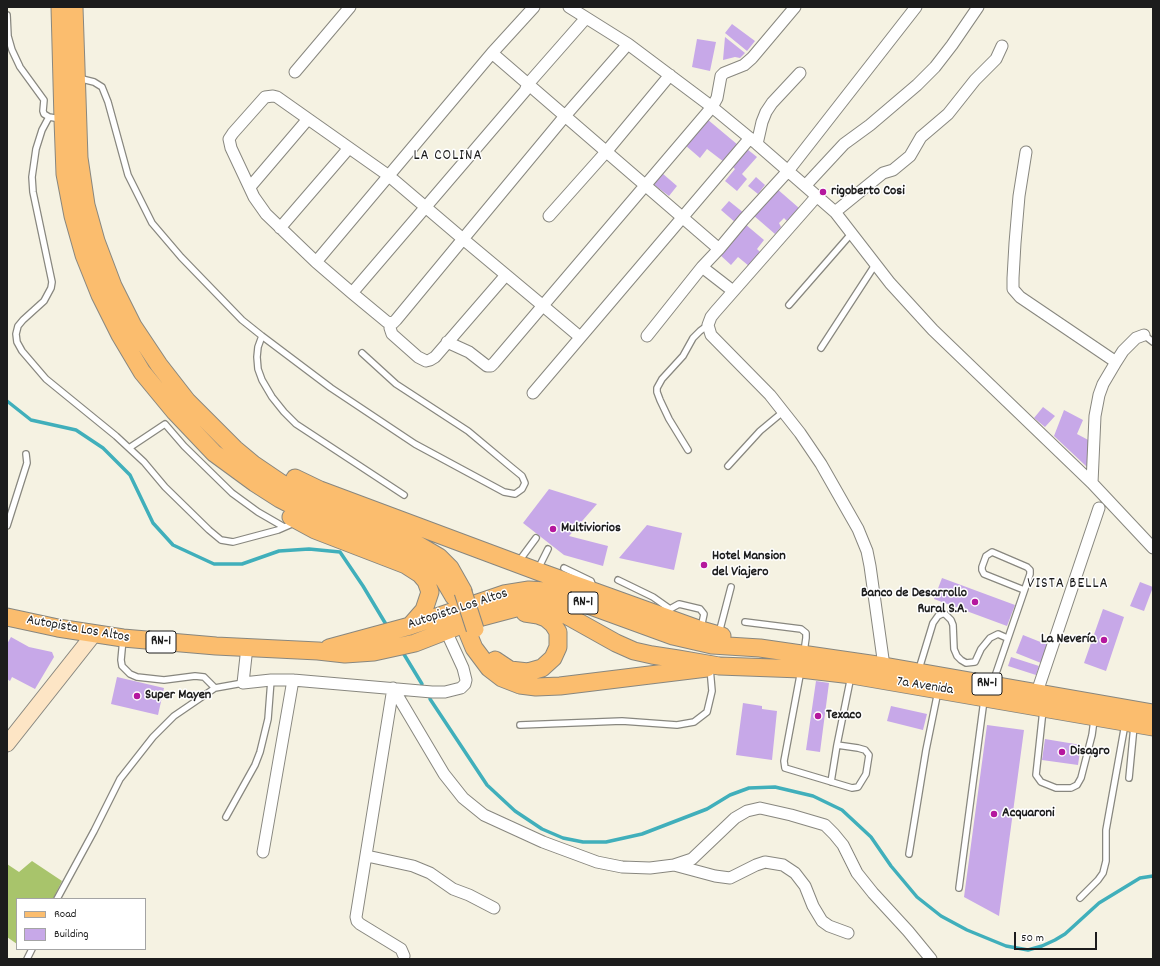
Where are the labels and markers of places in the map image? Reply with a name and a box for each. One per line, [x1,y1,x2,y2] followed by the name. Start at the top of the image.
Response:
[831,184,905,200] place label: rigoberto Cosi
[818,187,828,197] marker: rigoberto Cosi
[561,521,621,537] place label: Multiviorios
[548,524,558,534] marker: Multiviorios
[712,549,786,582] place label: Hotel Mansion del Viajero
[699,560,709,570] marker: Hotel Mansion del Viajero
[861,586,967,618] place label: Banco de Desarrollo Rural S.A.
[970,597,980,607] marker: Banco de Desarrollo Rural S.A.
[1041,632,1096,648] place label: La Nevería
[1099,635,1109,645] marker: La Nevería
[145,688,211,704] place label: Super Mayen
[132,691,142,701] marker: Super Mayen
[826,708,861,724] place label: Texaco
[813,711,823,721] marker: Texaco
[1070,744,1110,760] place label: Disagro
[1057,747,1067,757] marker: Disagro
[1002,806,1055,822] place label: Acquaroni
[989,809,999,819] marker: Acquaroni

